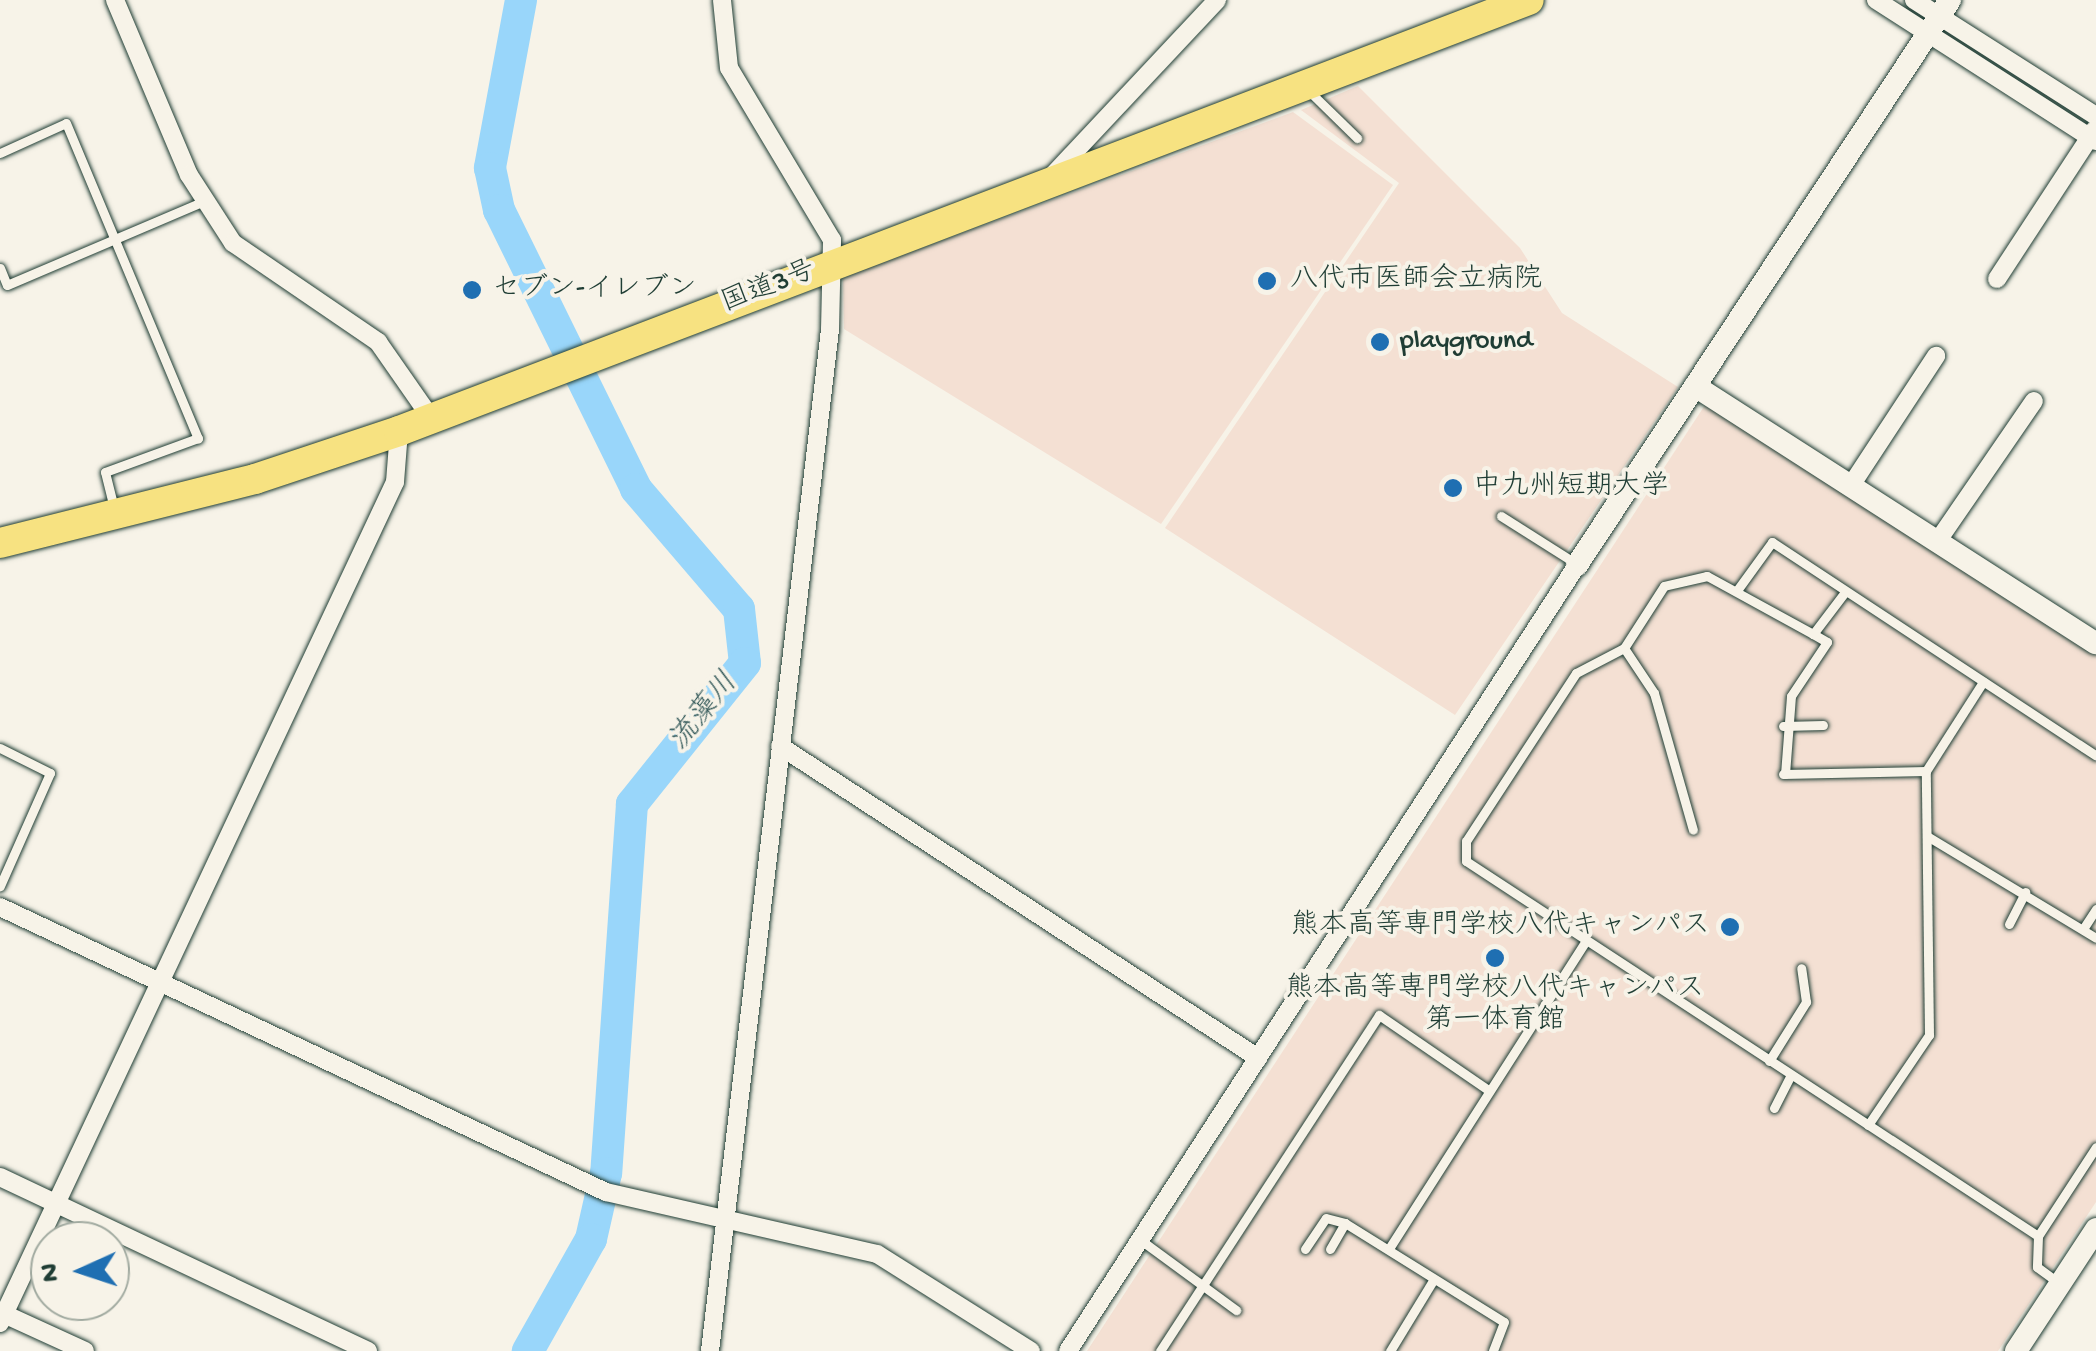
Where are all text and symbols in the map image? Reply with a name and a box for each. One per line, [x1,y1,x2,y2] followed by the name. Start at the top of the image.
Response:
[717,255,821,321] street label: 国道3号
[1290,264,1542,298] place label: 八代市医師会立病院
[1254,268,1280,294] marker: 八代市医師会立病院
[492,273,697,307] place label: セブン-イレブン
[461,279,483,301] marker: セブン-イレブン
[1400,325,1532,359] place label: playground
[1369,331,1391,353] marker: playground
[1473,471,1669,505] place label: 中九州短期大学
[1442,477,1464,499] marker: 中九州短期大学
[663,667,747,759] water label: 流藻川
[1290,910,1710,944] place label: 熊本高等専門学校八代キャンパス
[1719,916,1741,938] marker: 熊本高等専門学校八代キャンパス
[1484,947,1506,969] marker: 熊本高等専門学校八代キャンパス 第一体育館
[1285,973,1705,1039] place label: 熊本高等専門学校八代キャンパス 第一体育館
[30,1221,130,1321] north arrow
[35,1262,68,1282] text: N

